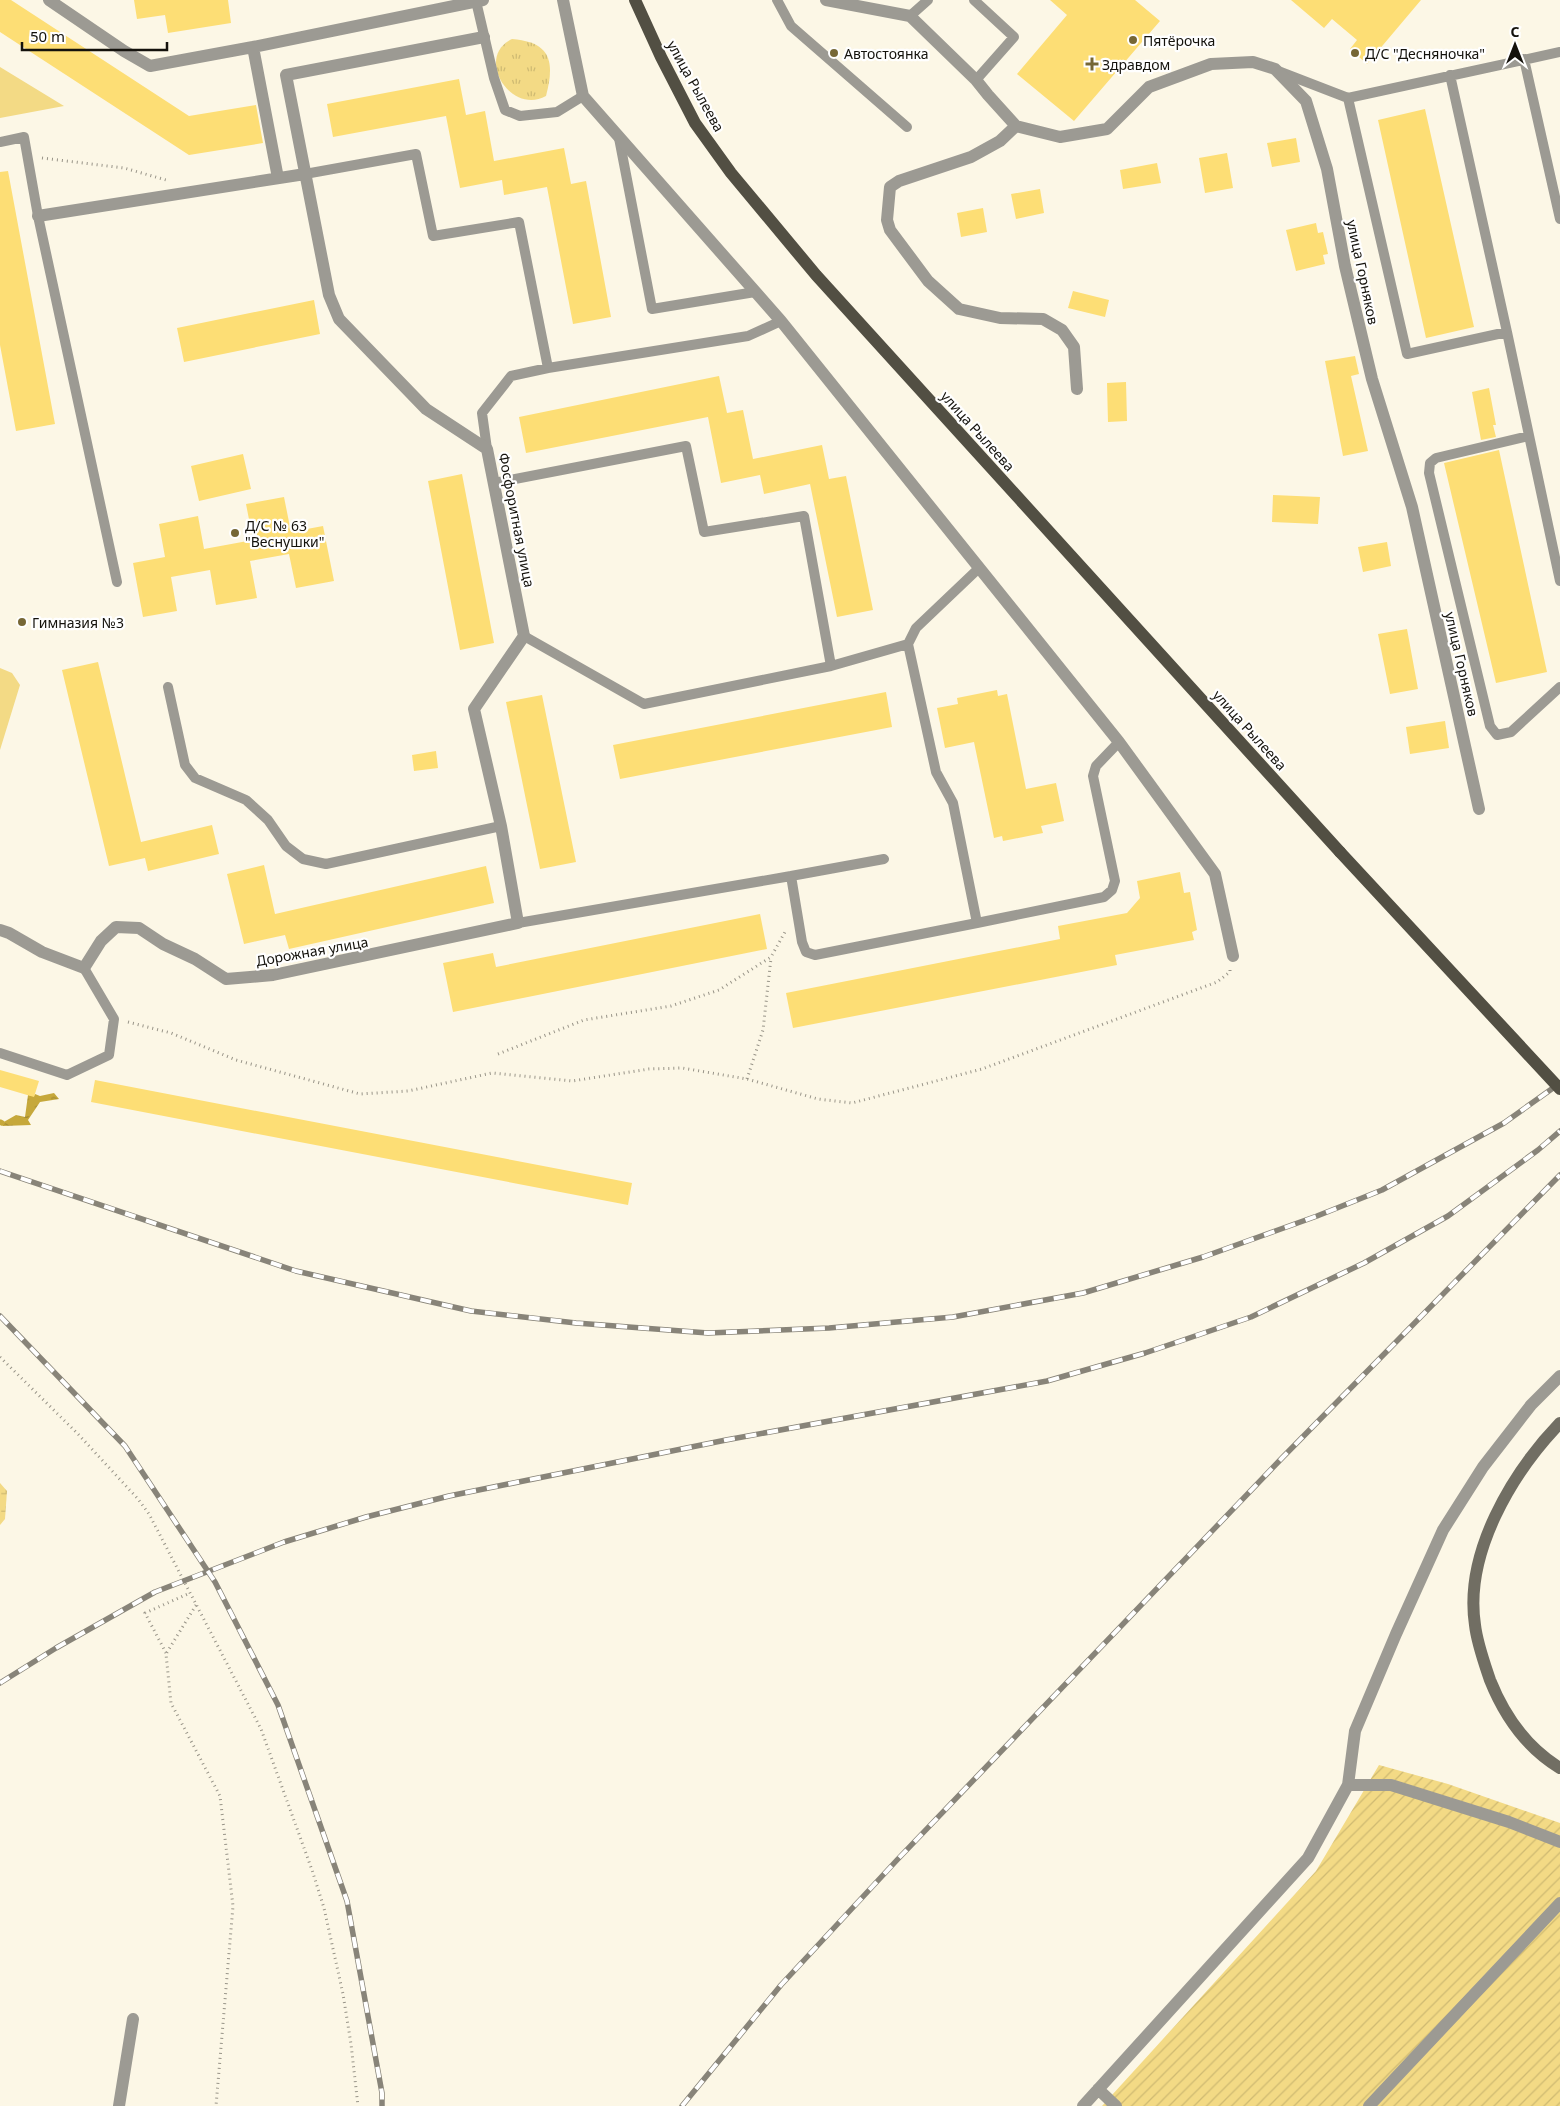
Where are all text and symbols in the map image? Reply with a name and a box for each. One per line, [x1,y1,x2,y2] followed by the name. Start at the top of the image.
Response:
[22,20,168,52] scale bar
[1490,20,1540,70] north arrow
[1510,22,1520,41] text: С
[30,26,65,46] text: 50 m
[1143,31,1215,50] place label: Пятёрочка
[1127,34,1139,46] marker: Пятёрочка
[663,37,729,135] street label: улица Рылеева
[844,44,928,63] place label: Автостоянка
[1365,44,1485,63] place label: Д/С "Десняночка"
[828,47,840,59] marker: Автостоянка
[1349,47,1361,59] marker: Д/С "Десняночка"
[1102,55,1170,74] place label: Здравдом
[1086,58,1098,70] marker: Здравдом
[1343,218,1383,326] street label: улица Горняков
[937,387,1019,475] street label: улица Рылеева
[495,451,539,589] street label: Фосфоритная улица
[245,516,325,551] place label: Д/С № 63 "Веснушки"
[229,527,241,539] marker: Д/С № 63 "Веснушки"
[1441,610,1483,718] street label: улица Горняков
[32,613,124,632] place label: Гимназия №3
[16,616,28,628] marker: Гимназия №3
[1209,686,1291,774] street label: улица Рылеева
[254,932,370,970] street label: Дорожная улица

